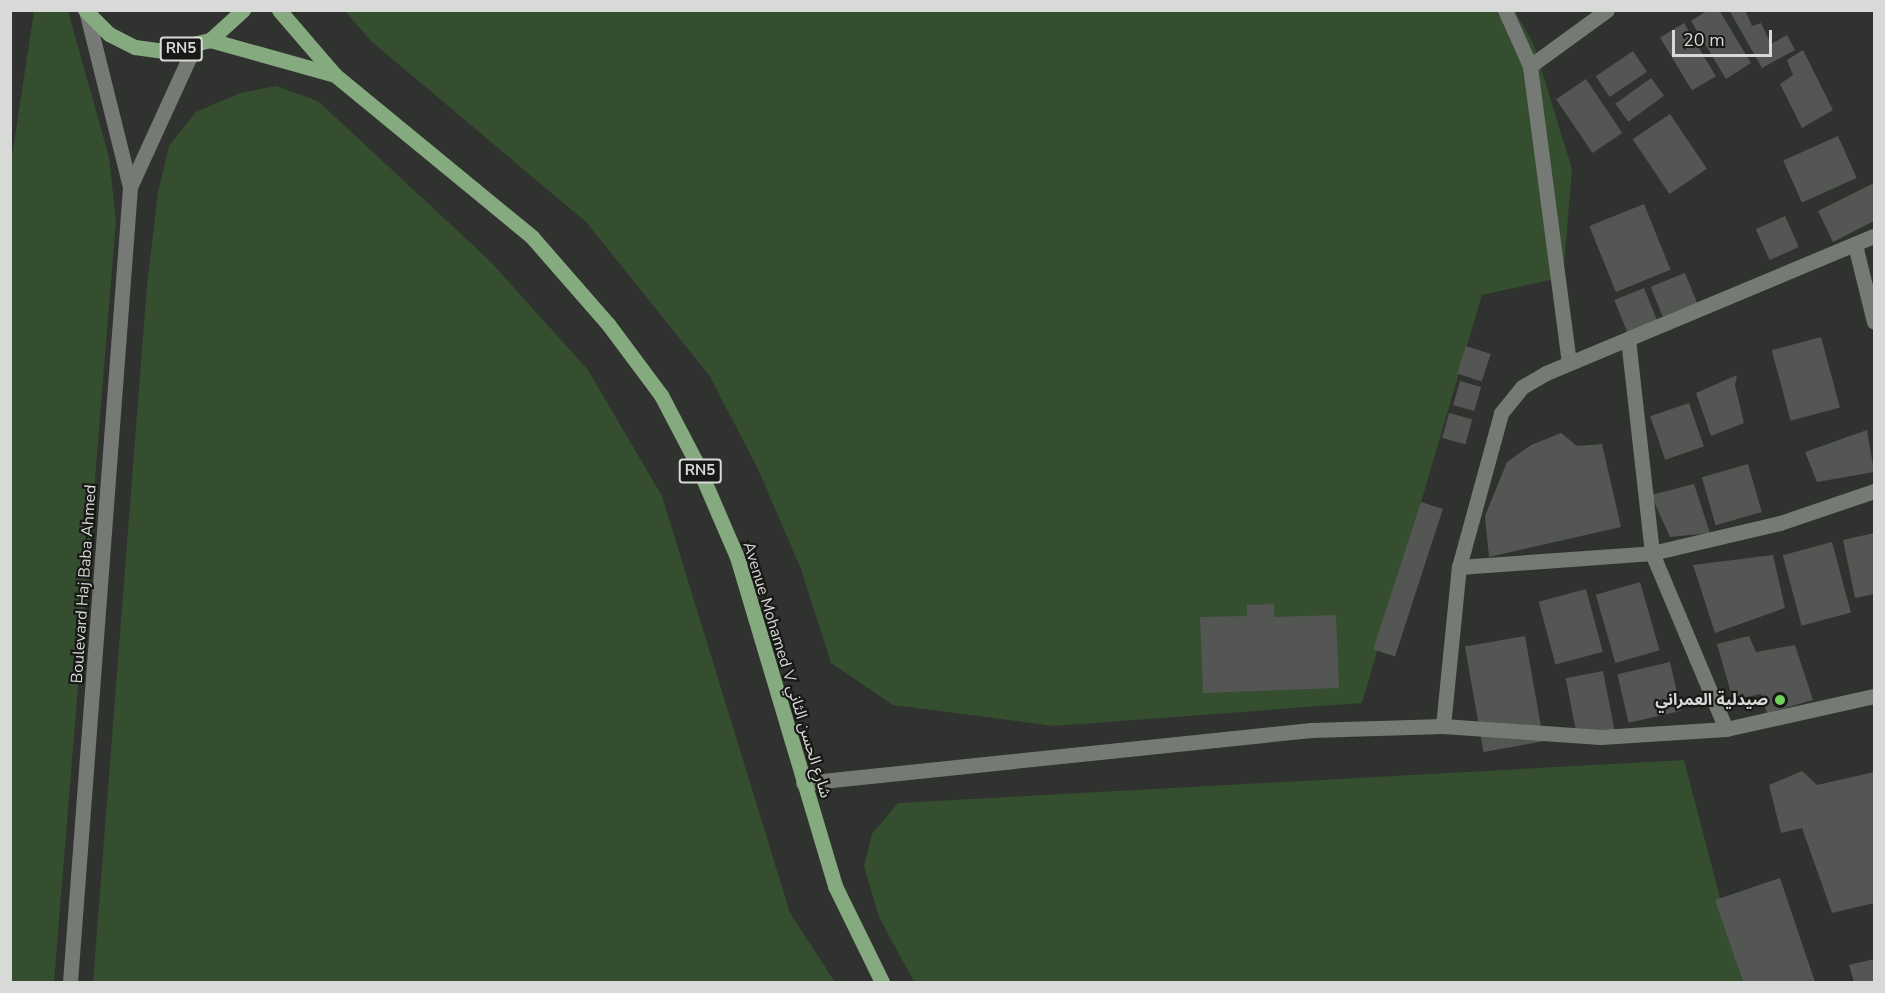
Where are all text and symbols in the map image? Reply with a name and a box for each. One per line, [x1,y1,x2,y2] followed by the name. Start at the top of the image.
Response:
[1675,18,1776,56] scale bar
[1683,28,1725,52] text: 20 m
[158,37,204,61] road number: RN5
[678,459,722,483] road number: RN5
[67,484,101,684] street label: Boulevard Haj Baba Ahmed
[739,540,835,800] street label: Avenue Mohamed V شارع الحسن الثاني
[1655,690,1768,710] place label: صيدلية العمراني
[1773,693,1787,707] marker: صيدلية العمراني

